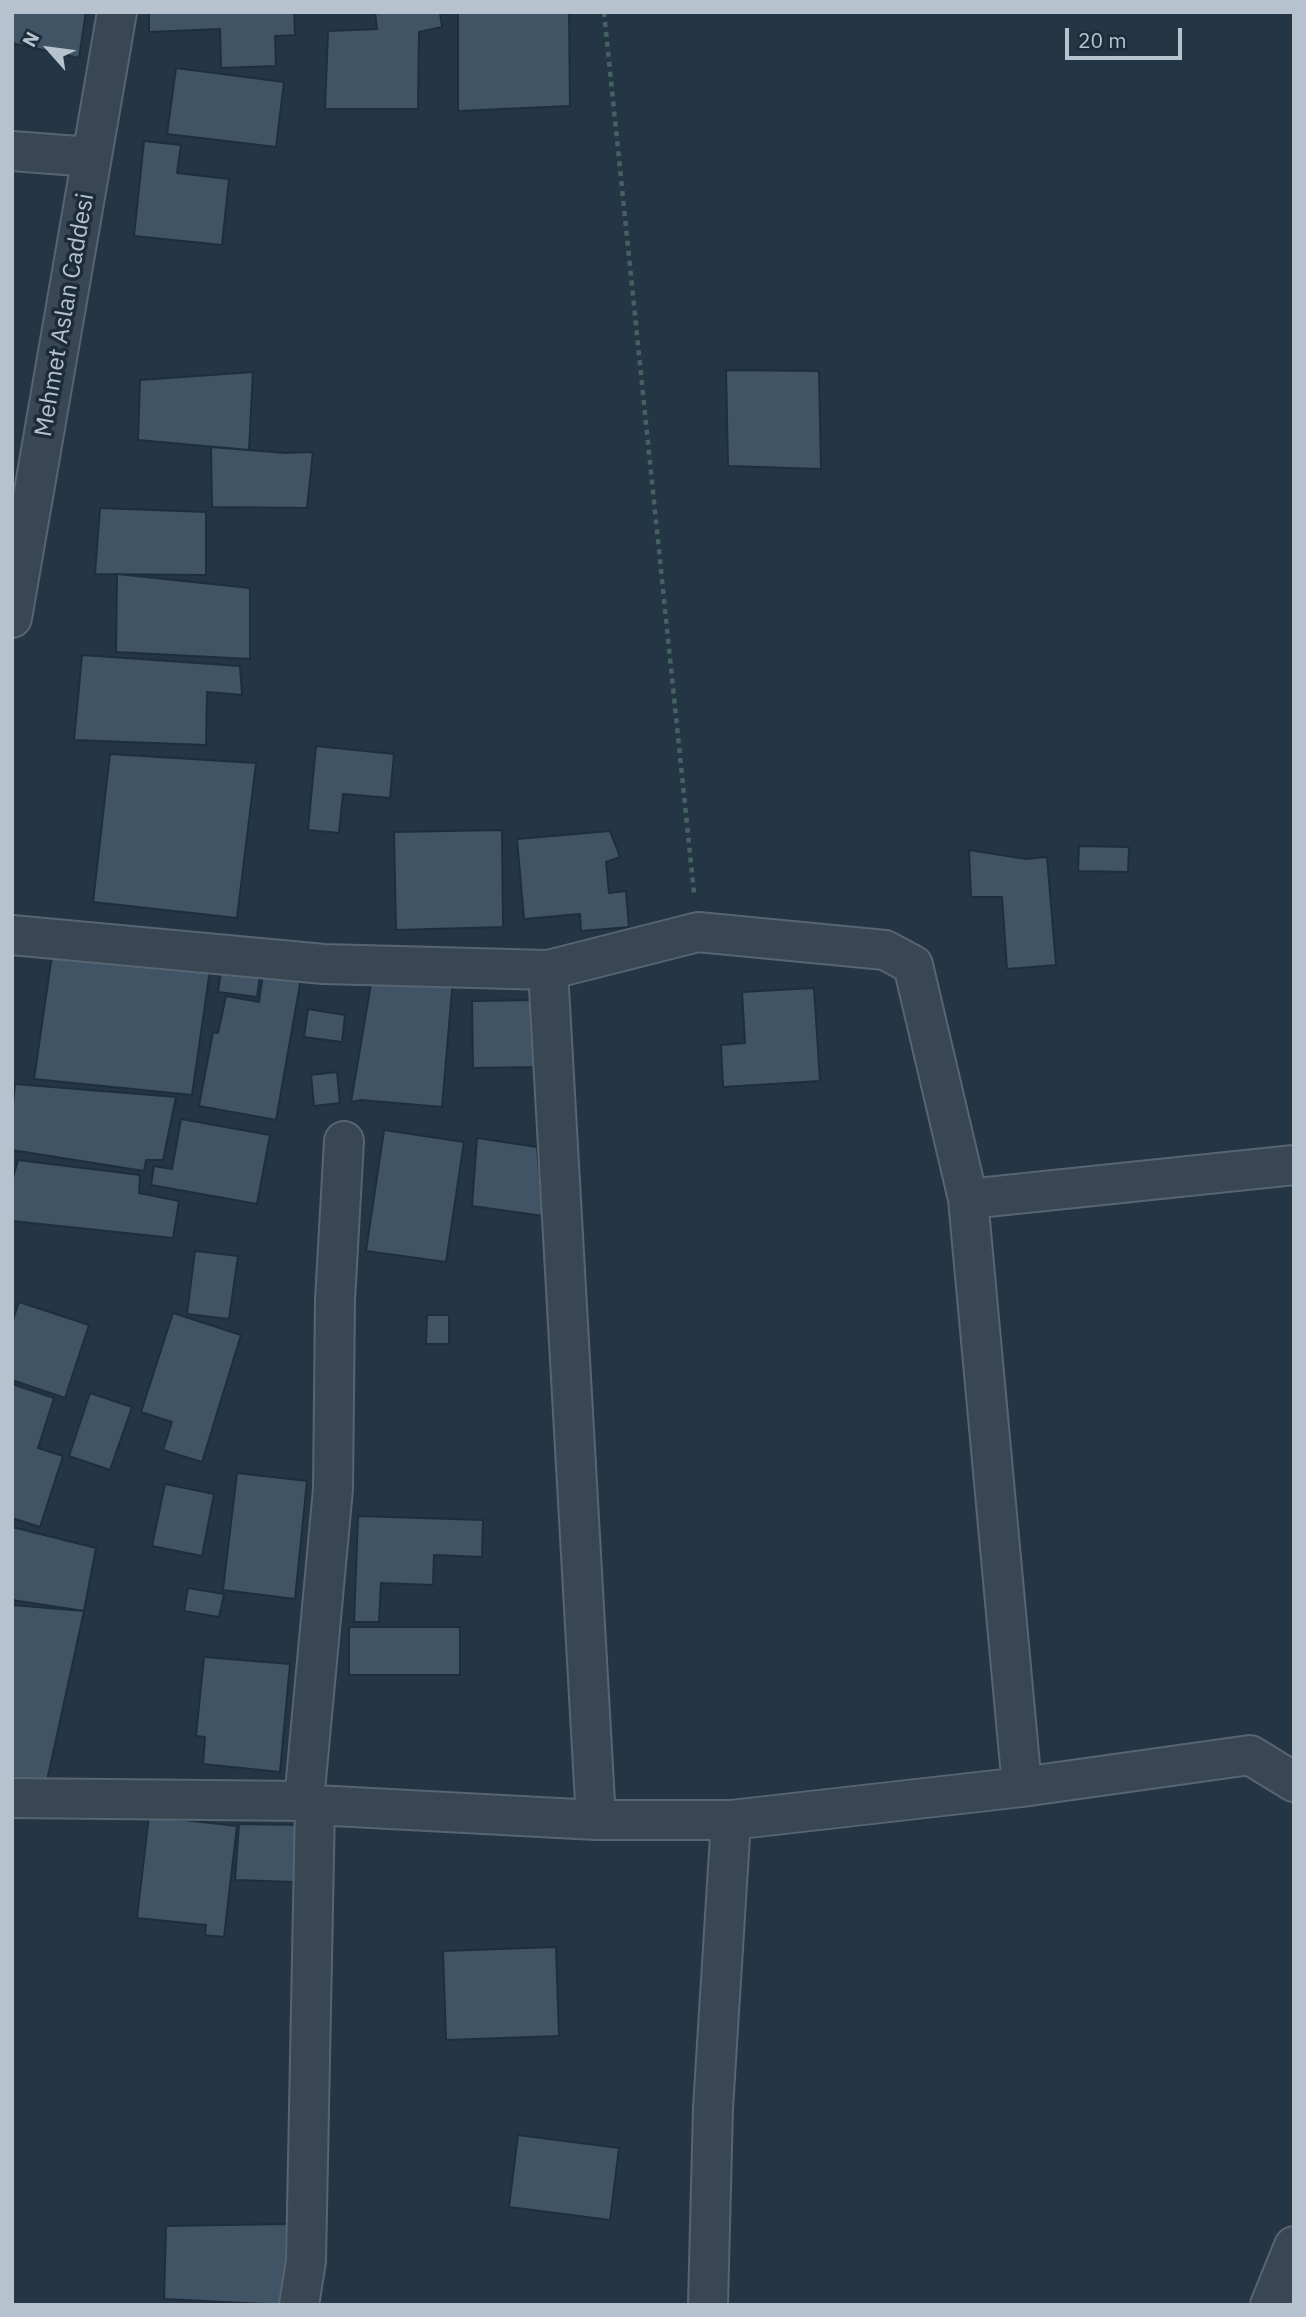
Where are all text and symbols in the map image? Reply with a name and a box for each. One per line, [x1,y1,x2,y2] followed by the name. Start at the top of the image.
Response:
[14,14,84,84] north arrow
[1068,14,1185,58] scale bar
[1078,26,1127,54] text: 20 m
[17,27,44,51] text: N
[29,191,101,439] street label: Mehmet Aslan Caddesi

